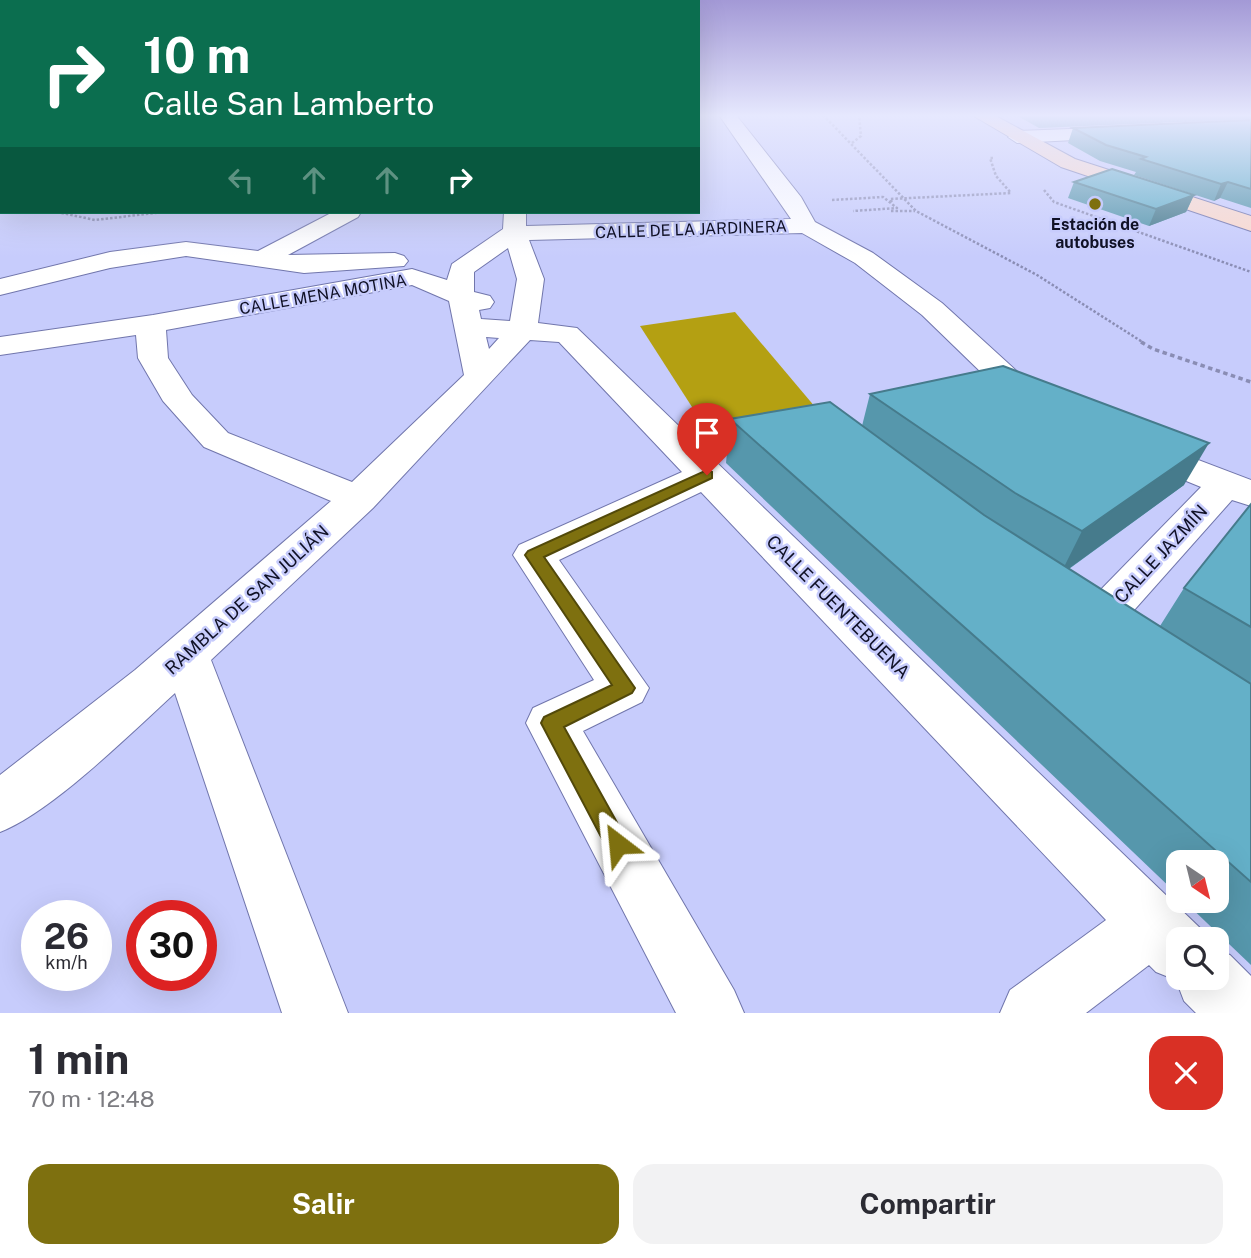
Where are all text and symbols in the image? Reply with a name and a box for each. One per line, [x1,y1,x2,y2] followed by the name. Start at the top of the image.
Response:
[143,26,250,84] text: 10 m
[28,28,119,119] icon: right
[143,85,434,122] text: Calle San Lamberto
[222,161,260,199] icon: left
[295,161,333,199] icon: ahead
[368,161,406,199] icon: ahead
[441,161,479,199] icon: right
[1087,196,1103,212] marker: Estación de autobuses
[1051,215,1139,252] place label: Estación de autobuses
[595,217,787,242] street label: CALLE DE LA JARDINERA
[238,270,408,319] street label: CALLE MENA MOTINA
[677,403,737,475] pin
[688,414,726,452] icon: arrive
[1109,500,1211,607] street label: CALLE JAZMÍN
[160,520,333,679] street label: RAMBLA DE SAN JULIÁN
[762,531,914,683] street label: CALLE FUENTEBUENA
[581,807,655,881] position arrow
[1166,850,1228,914] north arrow
[1166,850,1229,990] map controls
[126,900,217,991] speed limit sign: 30
[44,916,89,957] text: 26
[1166,927,1229,990] button: search
[45,952,88,973] text: km/h
[28,1034,129,1083] text: 1 min
[1149,1036,1223,1110] button: close
[28,1085,155,1112] text: 70 m · 12:48
[28,1164,619,1244] button: Salir
[633,1164,1223,1244] button: Compartir

